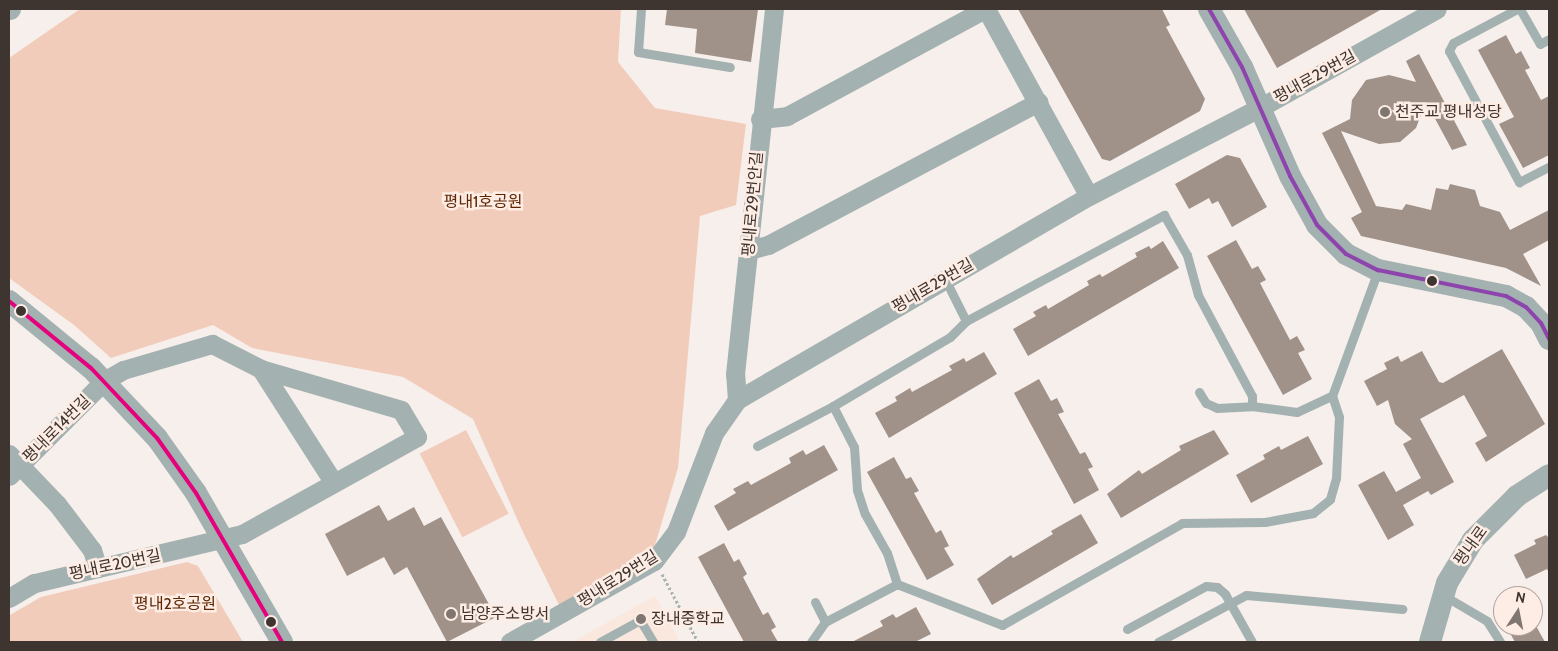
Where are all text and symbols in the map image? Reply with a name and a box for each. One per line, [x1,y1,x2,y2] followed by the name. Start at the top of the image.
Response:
[1271,47,1359,107] street label: 평내로29번길
[1395,102,1502,122] place label: 천주교 평내성당
[1379,106,1391,118] marker: 천주교 평내성당
[739,150,767,258] street label: 평내로29번안길
[444,192,522,212] park label: 평내1호공원
[889,255,977,317] street label: 평내로29번길
[1427,276,1437,286] unlabelled marker
[16,306,26,316] unlabelled marker
[19,391,95,467] street label: 평내로14번길
[1450,522,1492,570] street label: 평내로
[67,546,163,584] street label: 평내로20번길
[574,547,662,611] street label: 평내로29번길
[1493,586,1543,636] north arrow
[1514,587,1527,607] text: N
[134,594,216,614] park label: 평내2호공원
[461,604,549,624] place label: 남양주소방서
[445,608,457,620] marker: 남양주소방서
[651,609,725,629] place label: 장내중학교
[635,613,647,625] marker: 장내중학교
[266,617,276,627] unlabelled marker

